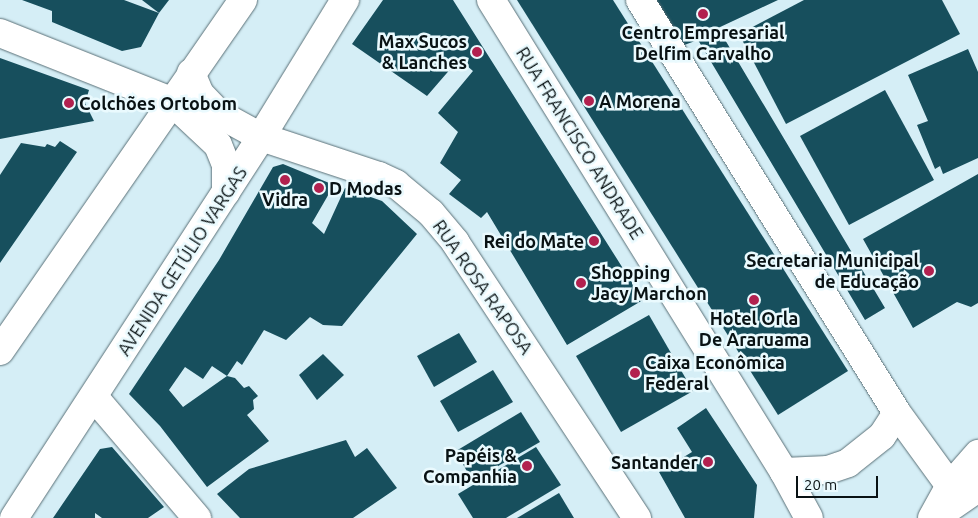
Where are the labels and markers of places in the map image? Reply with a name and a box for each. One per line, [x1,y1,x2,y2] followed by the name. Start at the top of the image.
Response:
[697,8,709,20] marker: Centro Empresarial Delfim Carvalho
[622,22,784,64] place label: Centro Empresarial Delfim Carvalho
[379,31,467,74] place label: Max Sucos & Lanches
[471,46,483,58] marker: Max Sucos & Lanches
[599,90,681,112] place label: A Morena
[79,92,237,114] place label: Colchões Ortobom
[583,95,595,107] marker: A Morena
[63,97,75,109] marker: Colchões Ortobom
[279,174,291,186] marker: Vidra
[329,177,402,199] place label: D Modas
[313,182,325,194] marker: D Modas
[262,188,308,210] place label: Vidra
[483,230,584,252] place label: Rei do Mate
[588,235,600,247] marker: Rei do Mate
[746,250,919,292] place label: Secretaria Municipal de Educação
[591,262,707,304] place label: Shopping Jacy Marchon
[923,265,935,277] marker: Secretaria Municipal de Educação
[575,277,587,289] marker: Shopping Jacy Marchon
[748,294,760,306] marker: Hotel Orla De Araruama
[699,308,809,350] place label: Hotel Orla De Araruama
[645,352,785,394] place label: Caixa Econômica Federal
[629,367,641,379] marker: Caixa Econômica Federal
[423,445,517,488] place label: Papéis & Companhia
[611,451,698,473] place label: Santander
[702,456,714,468] marker: Santander
[521,460,533,472] marker: Papéis & Companhia

